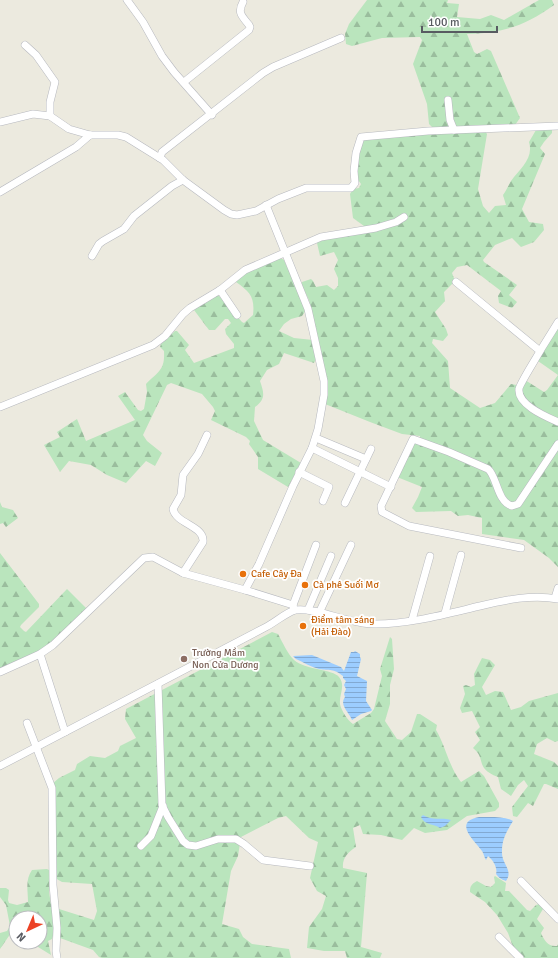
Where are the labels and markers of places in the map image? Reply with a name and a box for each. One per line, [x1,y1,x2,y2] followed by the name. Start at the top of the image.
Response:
[251,568,302,580] place label: Cafe Cây Đa
[238,569,248,579] marker: Cafe Cây Đa
[313,579,379,591] place label: Cà phê Suối Mơ
[300,580,310,590] marker: Cà phê Suối Mơ
[311,614,374,638] place label: Điểm tâm sáng (Hải Đào)
[298,621,308,631] marker: Điểm tâm sáng (Hải Đào)
[192,647,258,671] place label: Trường Mầm Non Cửa Dương
[179,654,189,664] marker: Trường Mầm Non Cửa Dương

